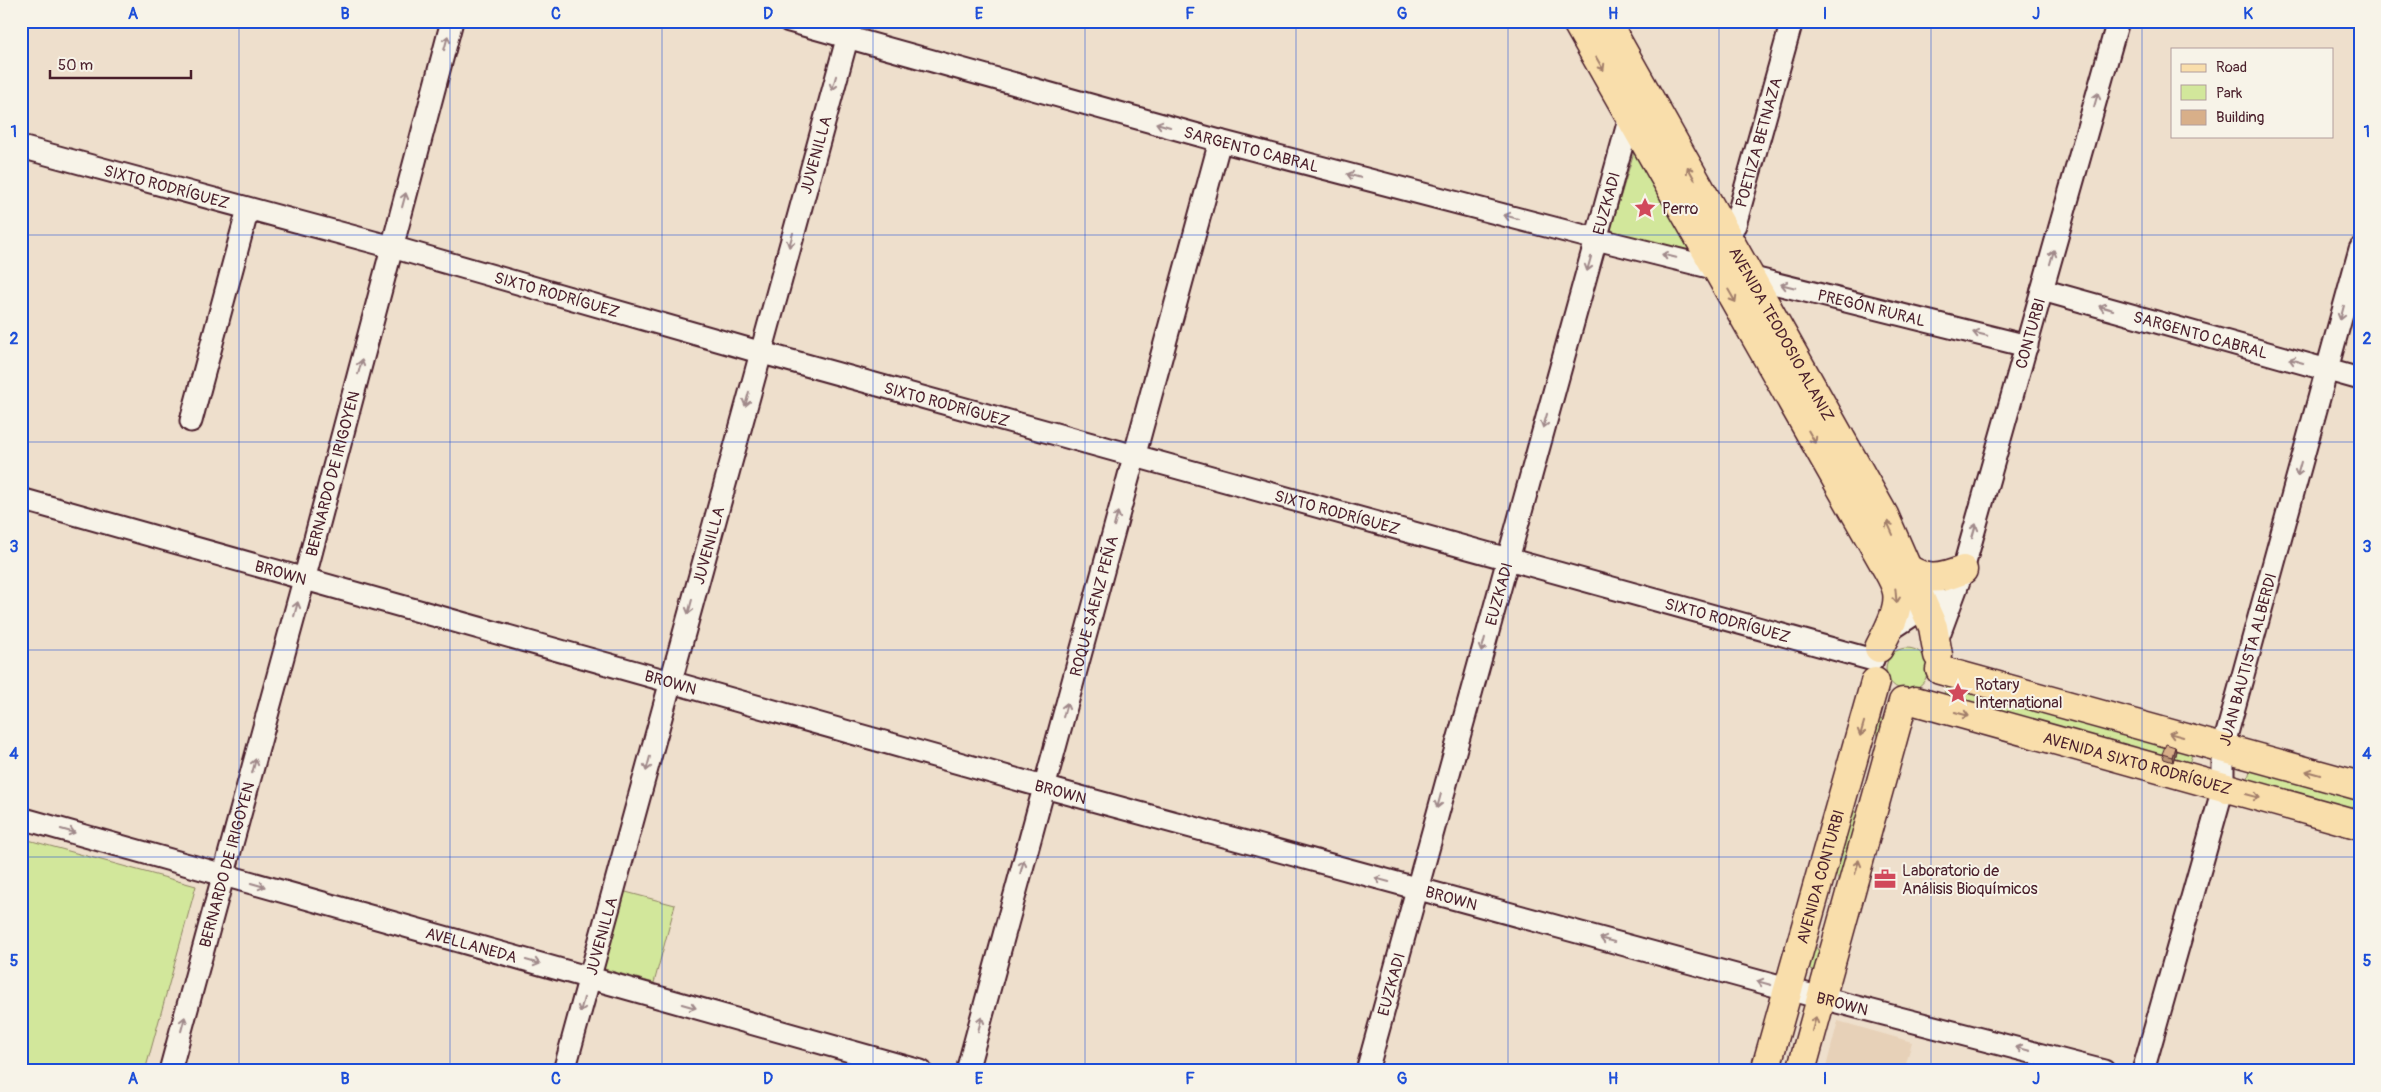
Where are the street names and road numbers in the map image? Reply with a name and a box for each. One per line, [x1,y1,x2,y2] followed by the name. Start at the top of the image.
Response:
[1731,75,1787,210] street label: POETIZA BETNAZA
[796,114,836,196] street label: JUVENILLA
[1181,122,1321,177] street label: SARGENTO CABRAL
[102,161,232,214] street label: SIXTO RODRÍGUEZ
[1589,170,1625,237] street label: EUZKADI
[1724,244,1838,425] street label: AVENIDA TEODOSIO ALANIZ
[492,268,622,323] street label: SIXTO RODRÍGUEZ
[1815,285,1928,331] street label: PREGÓN RURAL
[2011,296,2050,371] street label: CONTURBI
[2131,307,2270,364] street label: SARGENTO CABRAL
[882,378,1012,432] street label: SIXTO RODRÍGUEZ
[302,389,365,559] street label: BERNARDO DE IRIGOYEN
[1272,486,1402,540] street label: SIXTO RODRÍGUEZ
[689,504,729,587] street label: JUVENILLA
[1066,534,1123,679] street label: ROQUE SÁENZ PEÑA
[252,556,309,590] street label: BROWN
[1481,560,1518,628] street label: EUZKADI
[2215,571,2282,748] street label: JUAN BAUTISTA ALBERDI
[1662,594,1792,648] street label: SIXTO RODRÍGUEZ
[642,666,699,700] street label: BROWN
[2041,728,2234,800] street label: AVENIDA SIXTO RODRÍGUEZ
[1032,776,1089,809] street label: BROWN
[195,780,259,950] street label: BERNARDO DE IRIGOYEN
[1792,808,1849,946] street label: AVENIDA CONTURBI
[1423,882,1479,915] street label: BROWN
[582,895,622,977] street label: JUVENILLA
[423,923,519,968] street label: AVELLANEDA
[1374,951,1410,1018] street label: EUZKADI
[1814,988,1870,1021] street label: BROWN

